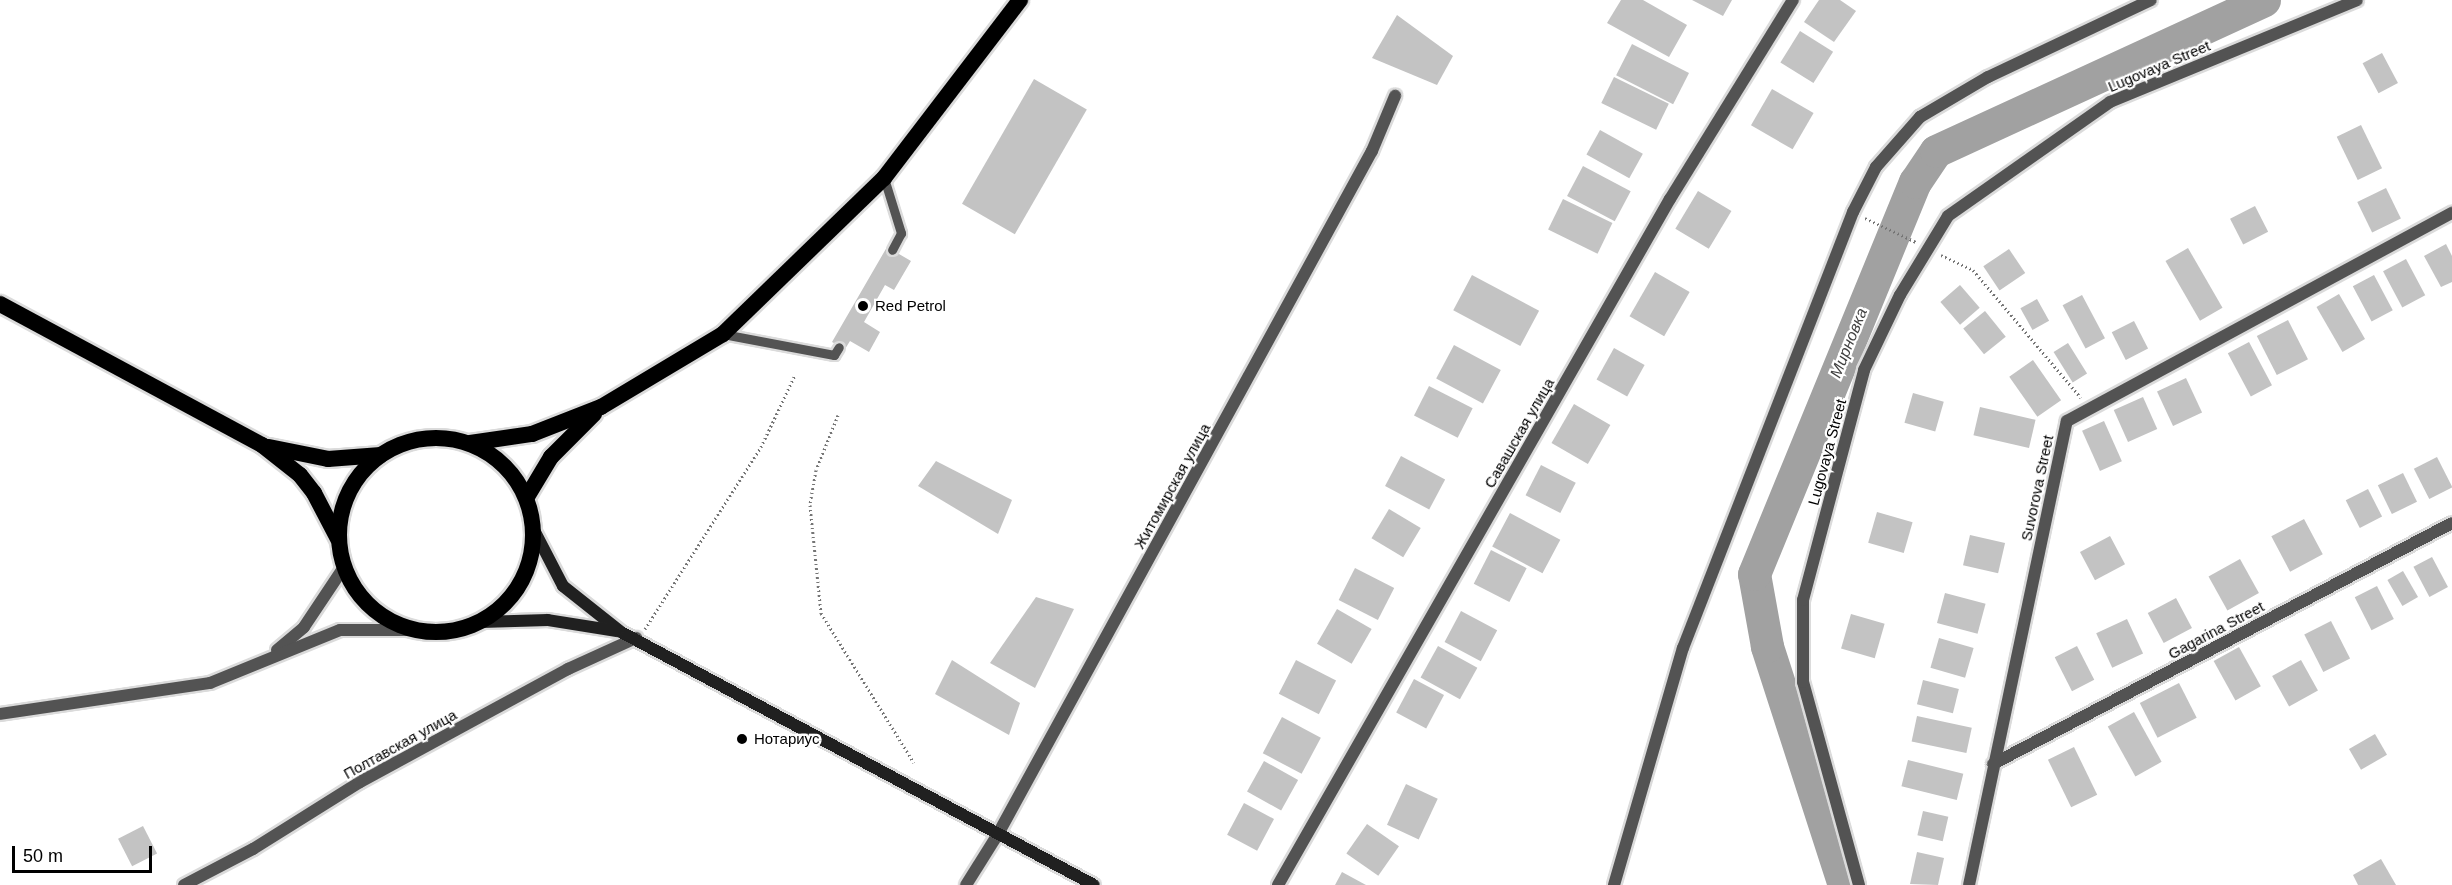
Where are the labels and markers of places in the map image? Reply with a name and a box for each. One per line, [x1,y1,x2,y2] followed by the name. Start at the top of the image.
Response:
[875,297,946,315] place label: Red Petrol
[856,299,870,313] marker: Red Petrol
[754,730,819,748] place label: Нотариус
[735,732,749,746] marker: Нотариус

